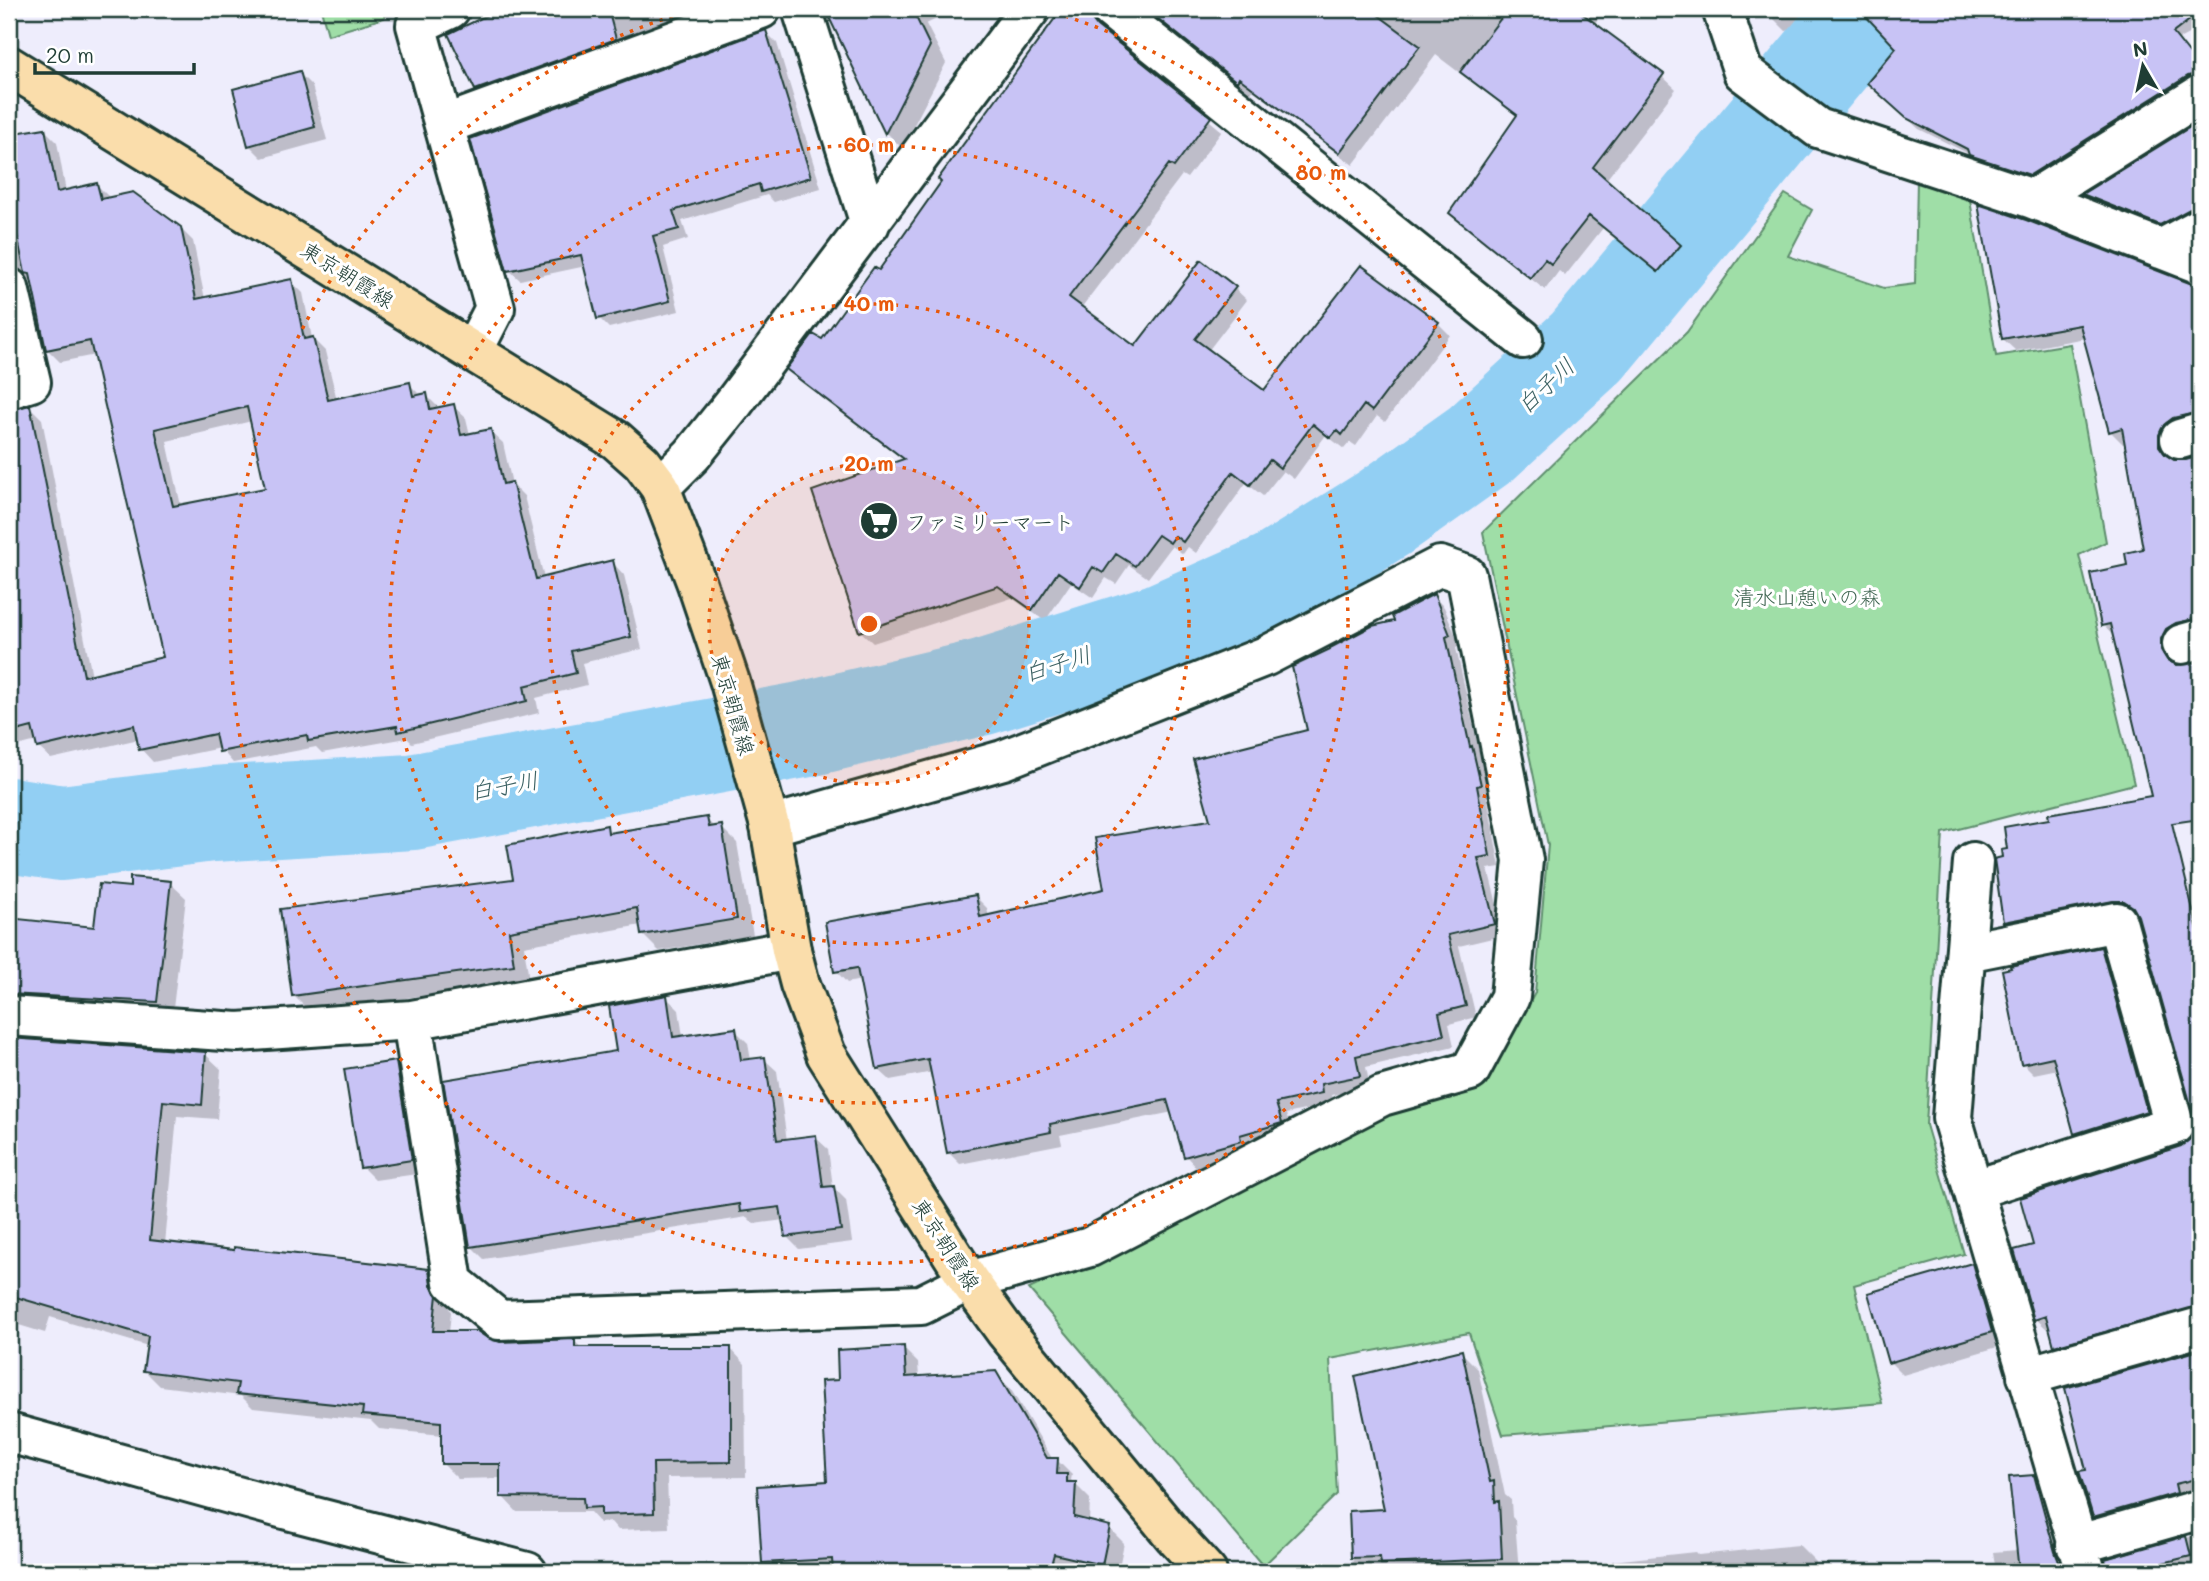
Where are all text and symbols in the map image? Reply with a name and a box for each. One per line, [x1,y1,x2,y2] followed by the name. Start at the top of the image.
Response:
[35,32,194,76] scale bar
[2108,32,2178,102] north arrow
[2131,35,2149,62] text: N
[46,41,94,68] text: 20 m
[844,130,894,157] text: 60 m
[1296,158,1346,185] text: 80 m
[296,235,400,313] street label: 東京朝霞線
[843,289,895,316] text: 40 m
[1510,351,1580,419] water label: 白子川
[844,449,894,476] text: 20 m
[858,500,900,542] supermarket icon: ファミリーマート
[906,508,1074,535] place label: ファミリーマート
[1734,583,1881,610] park label: 清水山憩いの森
[857,612,881,636] centre of rings
[1020,639,1094,687] water label: 白子川
[707,650,761,758] street label: 東京朝霞線
[467,764,541,806] water label: 白子川
[907,1193,987,1295] street label: 東京朝霞線

